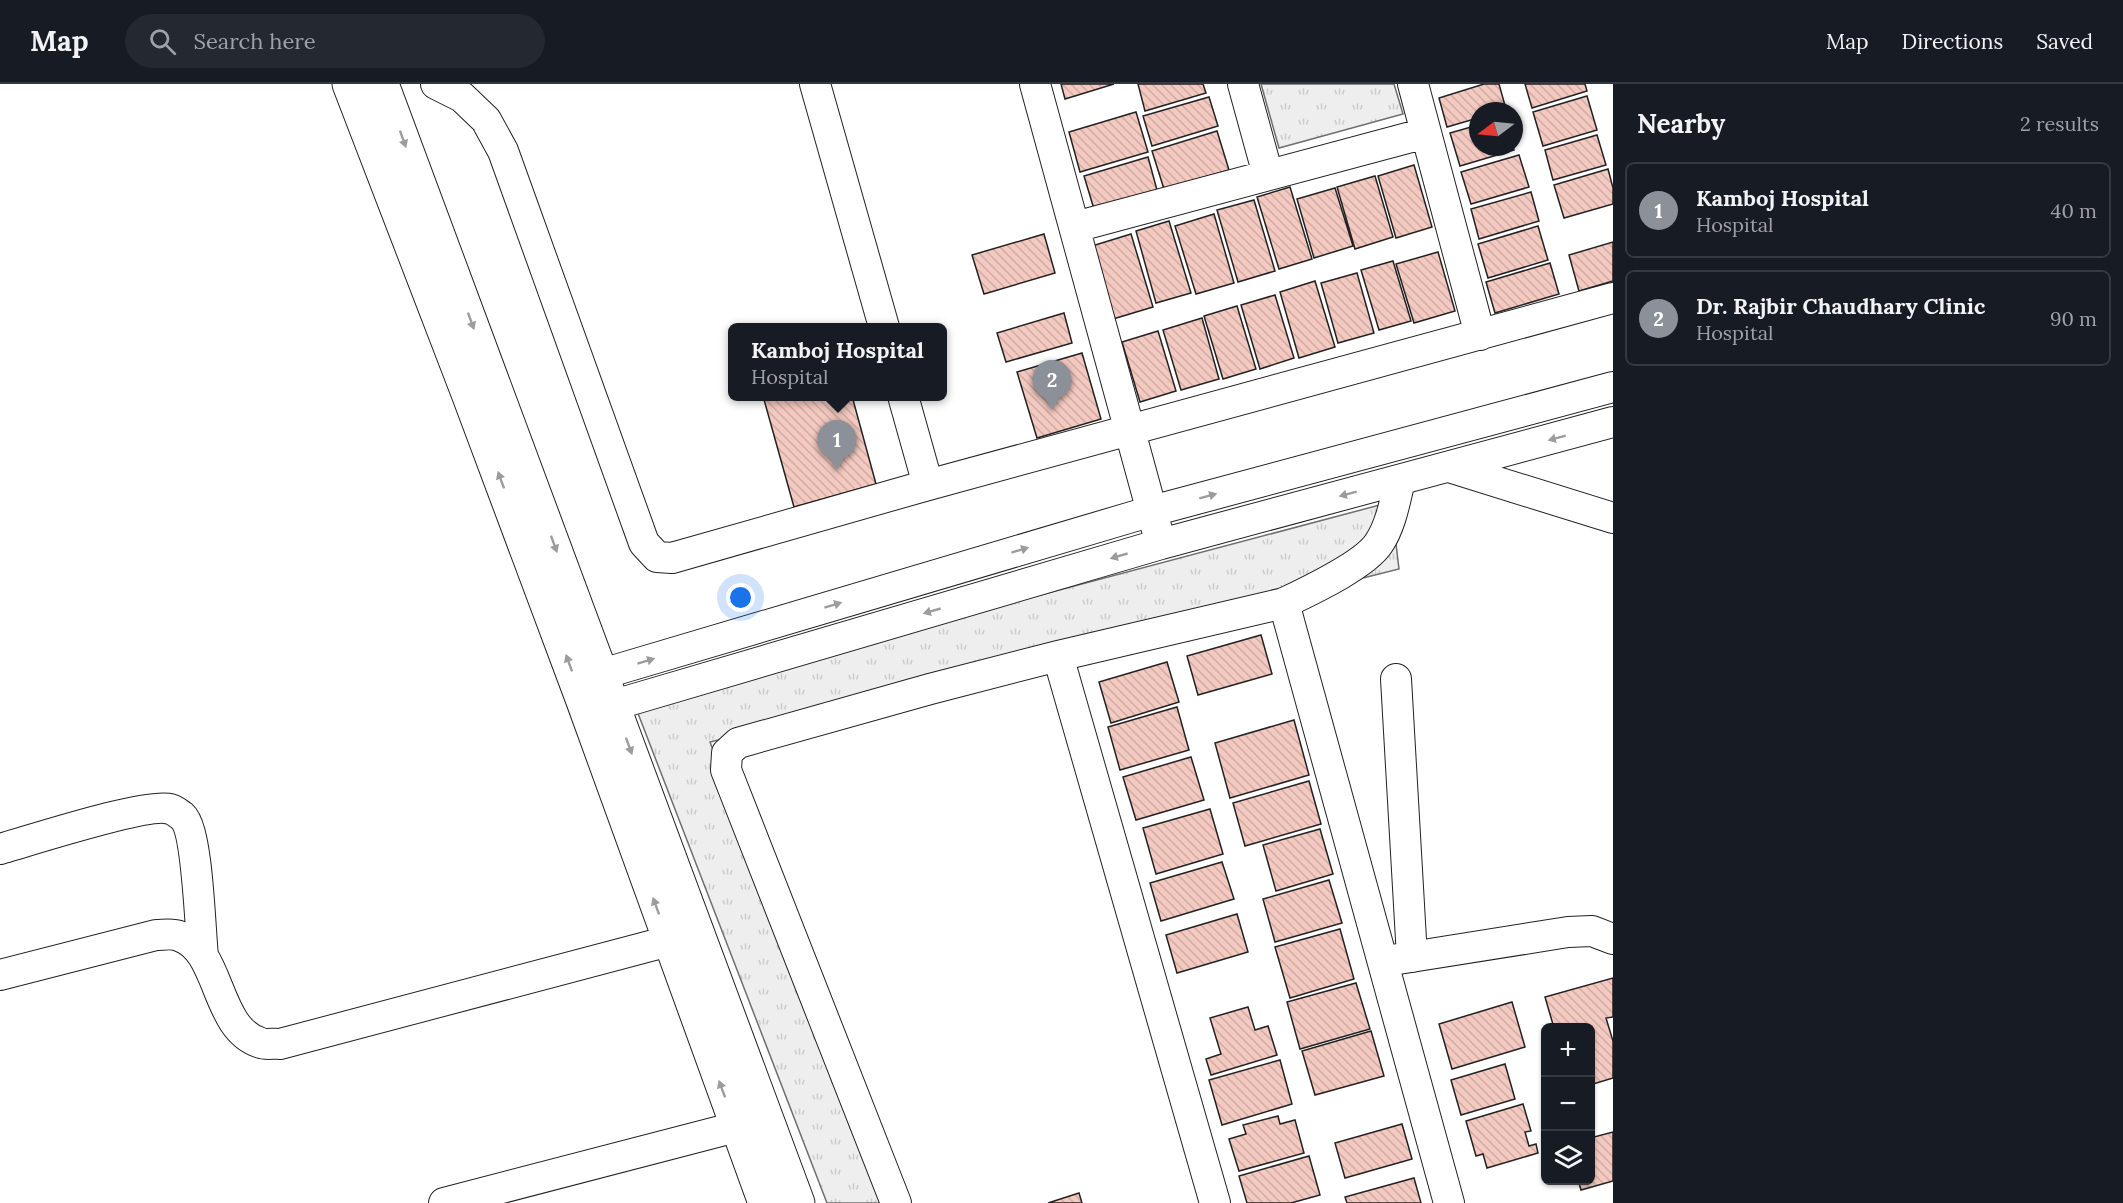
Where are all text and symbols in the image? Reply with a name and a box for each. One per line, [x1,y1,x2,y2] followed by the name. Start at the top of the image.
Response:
[125,14,545,68] search box
[30,23,89,59] text: Map
[146,25,179,58] icon: search
[194,27,316,55] text: Search here
[1826,28,1869,55] text: Map
[1902,28,2003,55] text: Directions
[2036,28,2093,55] text: Saved
[1469,102,1523,156] north arrow
[1637,107,1725,140] text: Nearby
[2020,111,2099,136] text: 2 results
[398,130,408,148] one-way arrow
[1696,184,1869,212] text: Kamboj Hospital
[1654,198,1663,223] text: 1
[2051,198,2097,223] text: 40 m
[1696,212,1774,237] text: Hospital
[1696,292,1985,320] text: Dr. Rajbir Chaudhary Clinic
[1653,306,1664,331] text: 2
[2050,306,2097,331] text: 90 m
[466,313,476,331] one-way arrow
[1696,320,1774,345] text: Hospital
[728,323,947,401] popup
[751,336,924,364] text: Kamboj Hospital
[1032,360,1072,410] pin: 2
[751,364,829,389] text: Hospital
[818,420,856,470] pin: 1
[1547,433,1566,443] one-way arrow
[495,471,505,489] one-way arrow
[1339,490,1357,499] one-way arrow
[1199,491,1217,500] one-way arrow
[549,535,559,553] one-way arrow
[1011,545,1029,554] one-way arrow
[1110,552,1128,561] one-way arrow
[726,583,755,612] your location
[825,600,843,609] one-way arrow
[923,607,941,616] one-way arrow
[564,654,573,672] one-way arrow
[638,656,656,665] one-way arrow
[624,737,634,755] one-way arrow
[651,896,661,914] one-way arrow
[1541,1023,1595,1185] map controls
[1541,1023,1595,1077] button: +
[1541,1077,1595,1131] button: −
[717,1080,727,1098] one-way arrow
[1541,1131,1595,1185] button: layers

